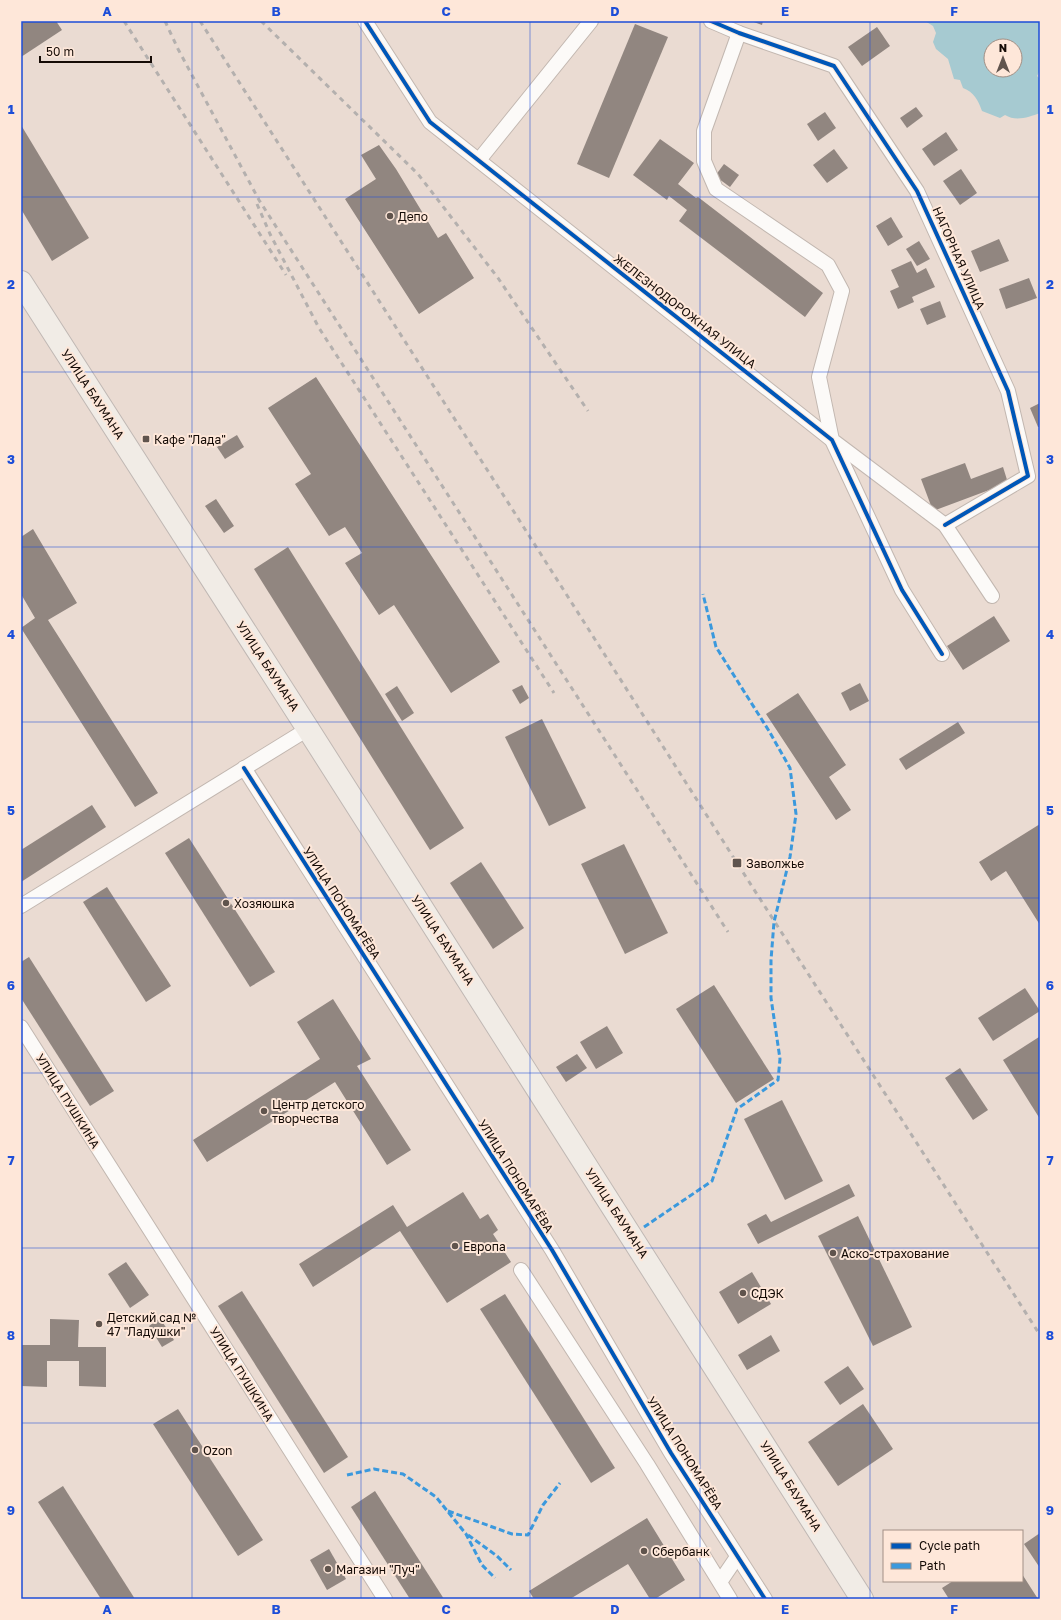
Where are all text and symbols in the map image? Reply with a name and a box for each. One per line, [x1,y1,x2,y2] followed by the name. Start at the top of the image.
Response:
[102,3,112,19] text: A
[271,3,281,19] text: B
[441,3,451,19] text: C
[610,3,620,19] text: D
[781,3,789,19] text: E
[950,3,958,19] text: F
[40,38,151,64] scale bar
[983,38,1023,78] north arrow
[999,41,1007,54] text: N
[46,44,74,59] text: 50 m
[8,101,15,117] text: 1
[1047,101,1054,117] text: 1
[929,204,989,312] street label: НАГОРНАЯ УЛИЦА
[398,209,428,224] place label: Депо
[385,211,395,221] marker: Депо
[611,251,759,371] street label: ЖЕЛЕЗНОДОРОЖНАЯ УЛИЦА
[7,276,15,292] text: 2
[1046,276,1054,292] text: 2
[58,346,128,442] street label: УЛИЦА БАУМАНА
[154,432,226,447] place label: Кафе "Лада"
[141,434,151,444] marker: Кафе "Лада"
[7,451,15,467] text: 3
[1046,451,1054,467] text: 3
[233,618,303,714] street label: УЛИЦА БАУМАНА
[7,626,15,642] text: 4
[1046,626,1054,642] text: 4
[7,802,15,818] text: 5
[1046,802,1054,818] text: 5
[300,844,384,962] street label: УЛИЦА ПОНОМАРЁВА
[746,856,804,871] place label: Заволжье
[731,857,743,869] marker: Заволжье
[408,892,478,988] street label: УЛИЦА БАУМАНА
[234,896,295,911] place label: Хозяюшка
[221,898,231,908] marker: Хозяюшка
[7,977,15,993] text: 6
[1046,977,1054,993] text: 6
[33,1051,103,1151] street label: УЛИЦА ПУШКИНА
[272,1097,364,1126] place label: Центр детского творчества
[259,1106,269,1116] marker: Центр детского творчества
[475,1117,557,1235] street label: УЛИЦА ПОНОМАРЁВА
[7,1152,15,1168] text: 7
[1046,1152,1054,1168] text: 7
[582,1165,652,1261] street label: УЛИЦА БАУМАНА
[463,1239,506,1254] place label: Европа
[450,1241,460,1251] marker: Европа
[841,1246,949,1261] place label: Аско-страхование
[828,1248,838,1258] marker: Аско-страхование
[751,1286,785,1301] place label: СДЭК
[738,1288,748,1298] marker: СДЭК
[107,1310,196,1339] place label: Детский сад № 47 "Ладушки"
[94,1319,104,1329] marker: Детский сад № 47 "Ладушки"
[207,1324,277,1424] street label: УЛИЦА ПУШКИНА
[7,1327,15,1343] text: 8
[1046,1327,1054,1343] text: 8
[644,1394,726,1512] street label: УЛИЦА ПОНОМАРЁВА
[757,1438,825,1534] street label: УЛИЦА БАУМАНА
[203,1443,232,1458] place label: Ozon
[190,1445,200,1455] marker: Ozon
[7,1502,15,1518] text: 9
[1046,1502,1054,1518] text: 9
[883,1530,1023,1582] legend
[919,1538,980,1553] text: Cycle path
[652,1544,710,1559] place label: Сбербанк
[639,1546,649,1556] marker: Сбербанк
[919,1558,946,1573] text: Path
[336,1562,420,1577] place label: Магазин "Луч"
[323,1564,333,1574] marker: Магазин "Луч"
[102,1601,112,1617] text: A
[271,1601,281,1617] text: B
[441,1601,451,1617] text: C
[610,1601,620,1617] text: D
[781,1601,789,1617] text: E
[950,1601,958,1617] text: F

